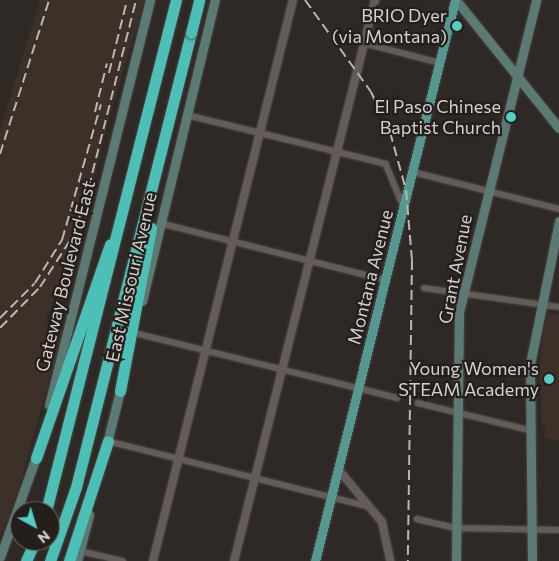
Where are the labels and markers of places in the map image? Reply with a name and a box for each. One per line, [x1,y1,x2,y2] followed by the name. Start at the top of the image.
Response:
[332,5,447,48] place label: BRIO Dyer (via Montana)
[451,20,463,32] marker: BRIO Dyer (via Montana)
[374,96,501,138] place label: El Paso Chinese Baptist Church
[505,111,517,123] marker: El Paso Chinese Baptist Church
[398,358,539,400] place label: Young Women's STEAM Academy
[543,373,555,385] marker: Young Women's STEAM Academy

